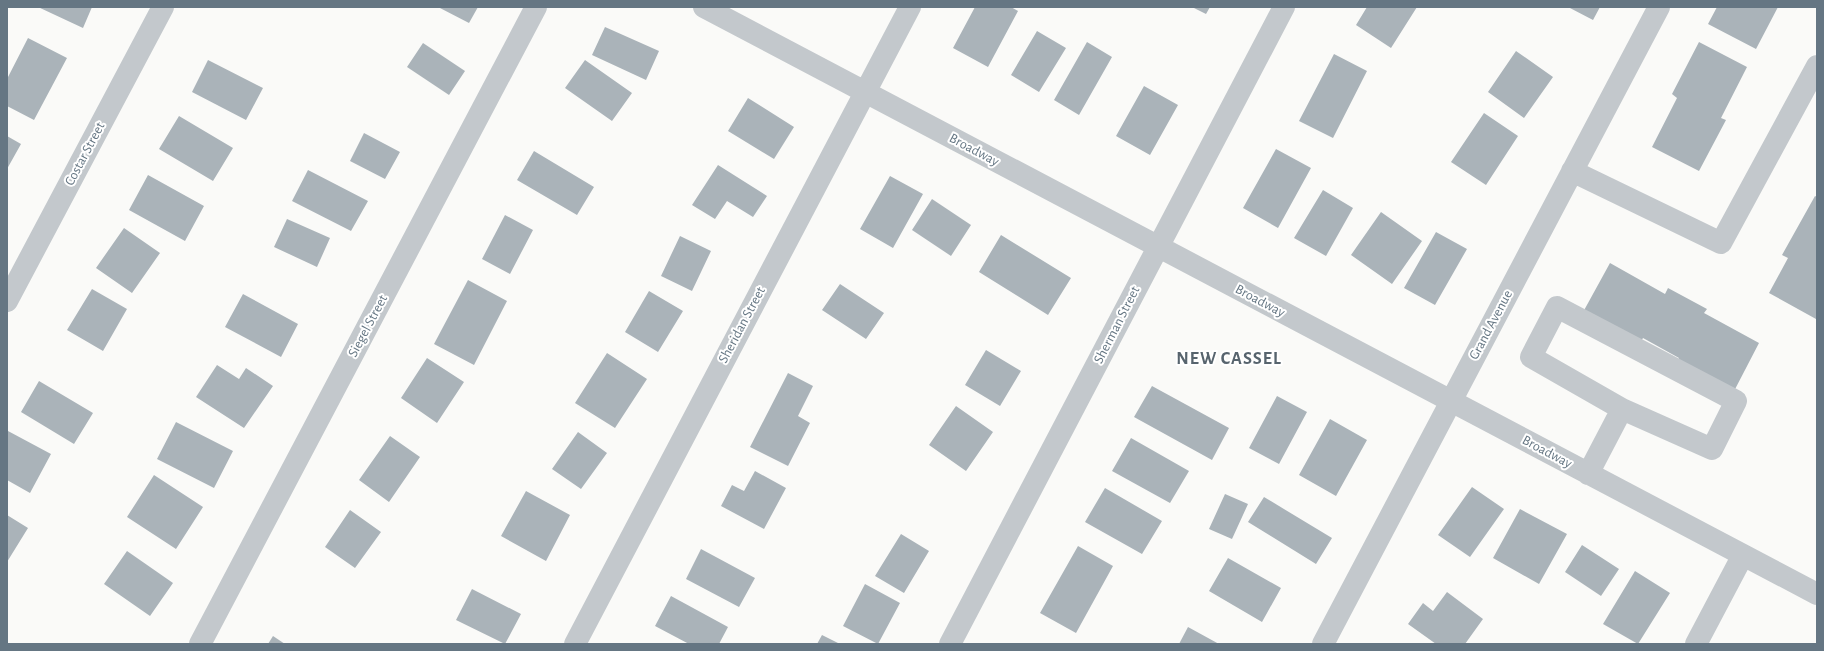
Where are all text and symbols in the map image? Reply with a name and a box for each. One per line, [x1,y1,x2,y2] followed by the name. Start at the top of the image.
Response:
[62,120,108,188] street label: Costar Street
[947,131,1001,169] street label: Broadway
[1233,282,1287,320] street label: Broadway
[716,284,768,365] street label: Sheridan Street
[1092,284,1143,366] street label: Sherman Street
[1467,288,1515,362] street label: Grand Avenue
[346,292,390,359] street label: Siegel Street
[1176,350,1282,368] district label: NEW CASSEL
[1520,433,1574,471] street label: Broadway

